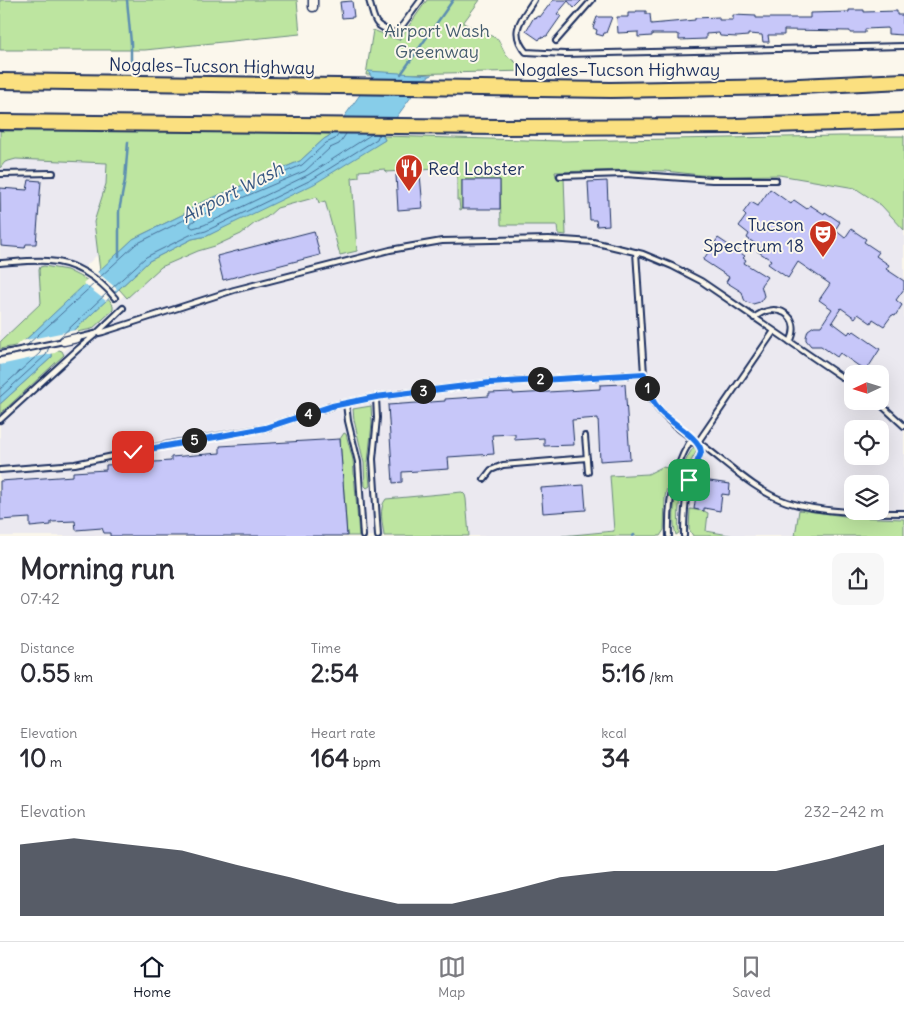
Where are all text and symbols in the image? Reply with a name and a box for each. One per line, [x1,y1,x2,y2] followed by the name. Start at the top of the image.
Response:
[384,19,490,63] park label: Airport Wash Greenway
[109,53,315,79] street label: Nogales–Tucson Highway
[514,58,720,81] street label: Nogales–Tucson Highway
[394,153,424,192] restaurant icon: Red Lobster
[177,156,288,228] water label: Airport Wash
[428,157,525,180] place label: Red Lobster
[703,213,804,257] place label: Tucson Spectrum 18
[808,219,838,258] theatre icon: Tucson Spectrum 18
[844,365,889,410] north arrow
[844,365,889,520] map controls
[528,366,552,392] pin: 2
[537,370,544,388] text: 2
[634,376,660,400] pin: 1
[410,378,436,404] pin: 3
[645,379,650,397] text: 1
[420,382,427,400] text: 3
[296,402,320,426] pin: 4
[304,405,313,423] text: 4
[844,420,889,465] button: locate
[182,428,206,452] pin: 5
[112,431,154,473] pin
[190,431,199,449] text: 5
[119,438,147,466] icon: check
[668,459,710,501] pin
[675,466,703,494] icon: arrive
[844,475,889,520] button: layers
[20,551,175,587] text: Morning run
[832,553,884,605] button: share
[20,588,60,608] text: 07:42
[20,639,75,657] text: Distance
[311,639,341,657] text: Time
[601,639,632,657] text: Pace
[20,657,70,689] text: 0.55
[311,657,359,689] text: 2:54
[601,657,646,689] text: 5:16
[70,668,93,686] text: km
[646,668,674,686] text: /km
[20,724,77,742] text: Elevation
[311,724,376,742] text: Heart rate
[601,724,627,742] text: kcal
[20,742,46,774] text: 10
[311,742,349,774] text: 164
[601,742,630,774] text: 34
[46,753,62,771] text: m
[349,753,381,771] text: bpm
[20,801,86,821] text: Elevation
[804,801,884,821] text: 232–242 m
[133,953,171,1001] tab: Home
[438,953,466,1001] tab: Map
[732,953,771,1001] tab: Saved

